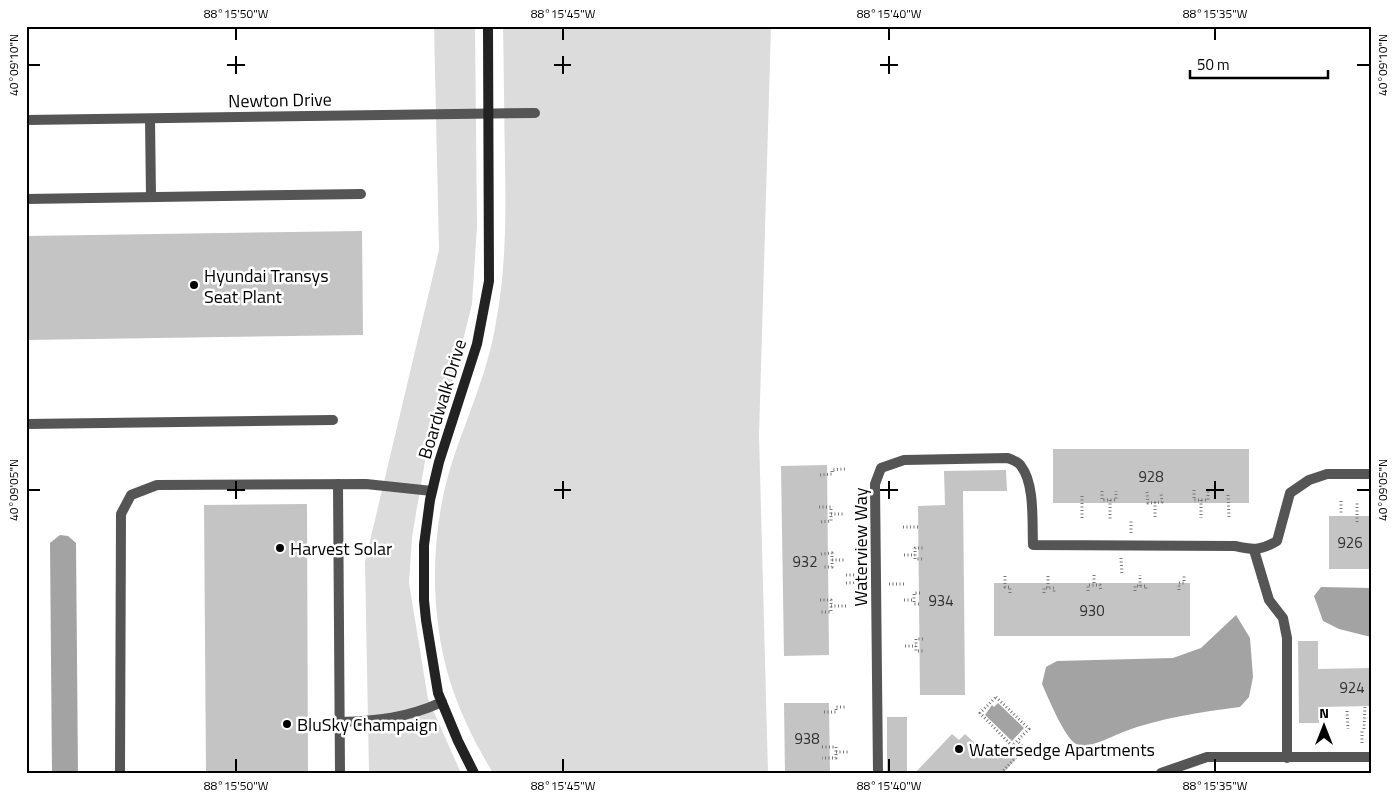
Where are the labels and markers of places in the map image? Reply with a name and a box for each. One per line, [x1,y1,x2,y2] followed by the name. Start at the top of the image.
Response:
[204,262,329,310] place label: Hyundai Transys Seat Plant
[188,279,200,291] marker: Hyundai Transys Seat Plant
[290,535,392,562] place label: Harvest Solar
[274,542,286,554] marker: Harvest Solar
[297,711,438,738] place label: BluSky Champaign
[281,718,293,730] marker: BluSky Champaign
[969,736,1155,763] place label: Watersedge Apartments
[953,743,965,755] marker: Watersedge Apartments

